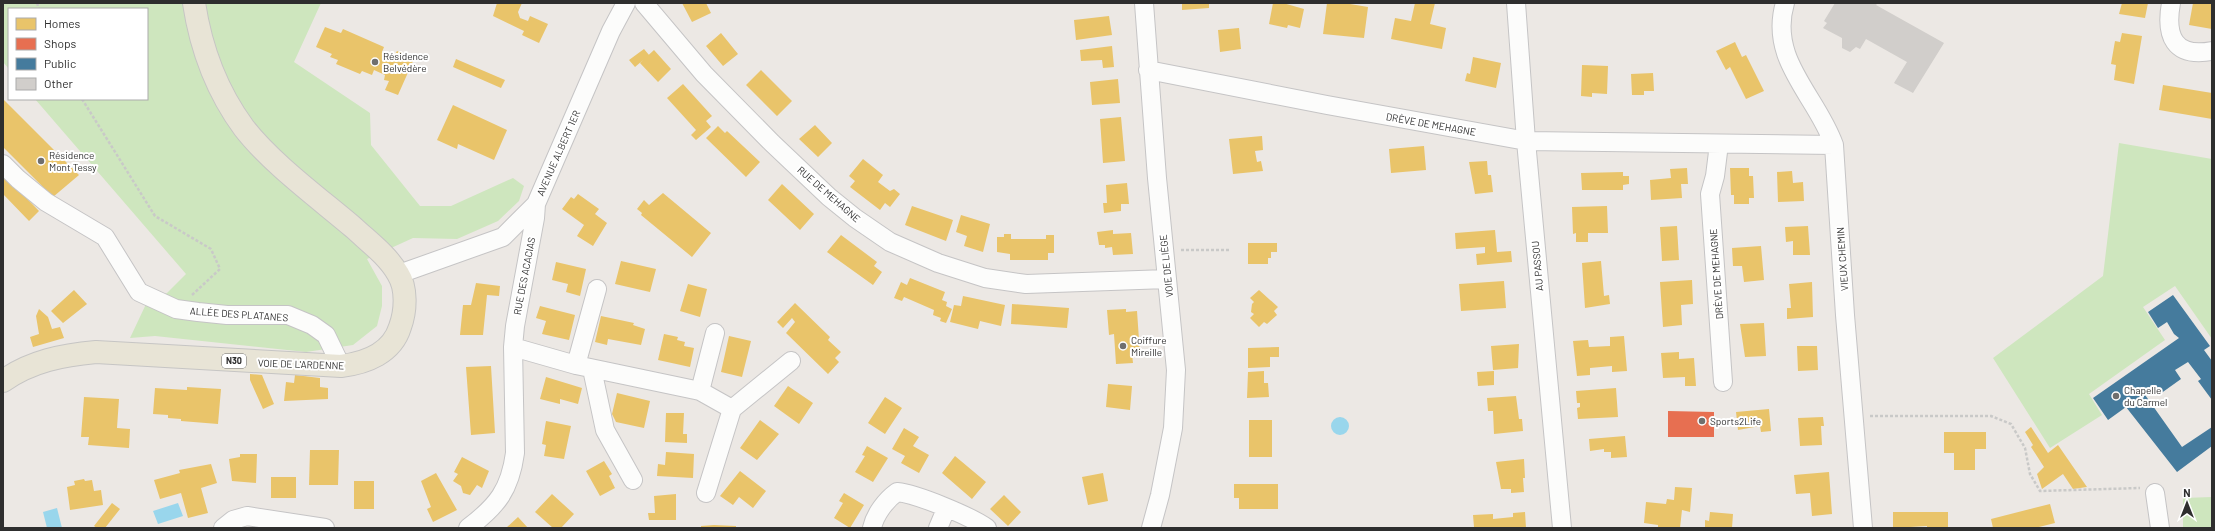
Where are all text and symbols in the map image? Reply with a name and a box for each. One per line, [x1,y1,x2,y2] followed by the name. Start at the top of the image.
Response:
[8,8,148,100] legend
[44,16,81,30] text: Homes
[44,36,77,50] text: Shops
[383,50,428,74] place label: Résidence Belvédère
[44,56,76,70] text: Public
[370,57,380,67] marker: Résidence Belvédère
[44,76,74,90] text: Other
[534,108,582,198] street label: AVENUE ALBERT 1ER
[1385,110,1477,138] street label: DRÈVE DE MEHAGNE
[49,149,97,173] place label: Résidence Mont Tessy
[36,156,46,166] marker: Résidence Mont Tessy
[795,163,863,225] street label: RUE DE MEHAGNE
[1834,227,1850,291] street label: VIEUX CHEMIN
[1707,228,1725,320] street label: DRÈVE DE MEHAGNE
[1157,234,1175,298] street label: VOIE DE LIÈGE
[511,236,537,316] street label: RUE DES ACACIAS
[1529,240,1545,292] street label: AU PASSOU
[189,305,289,323] street label: ALLÉE DES PLATANES
[1131,334,1166,358] place label: Coiffure Mireille
[1118,341,1128,351] marker: Coiffure Mireille
[222,354,246,368] road number: N30
[258,356,344,372] street label: VOIE DE L'ARDENNE
[2124,384,2167,408] place label: Chapelle du Carmel
[2111,391,2121,401] marker: Chapelle du Carmel
[1710,415,1761,427] place label: Sports2Life
[1697,416,1707,426] marker: Sports2Life
[2167,483,2207,523] north arrow
[2183,486,2191,499] text: N

